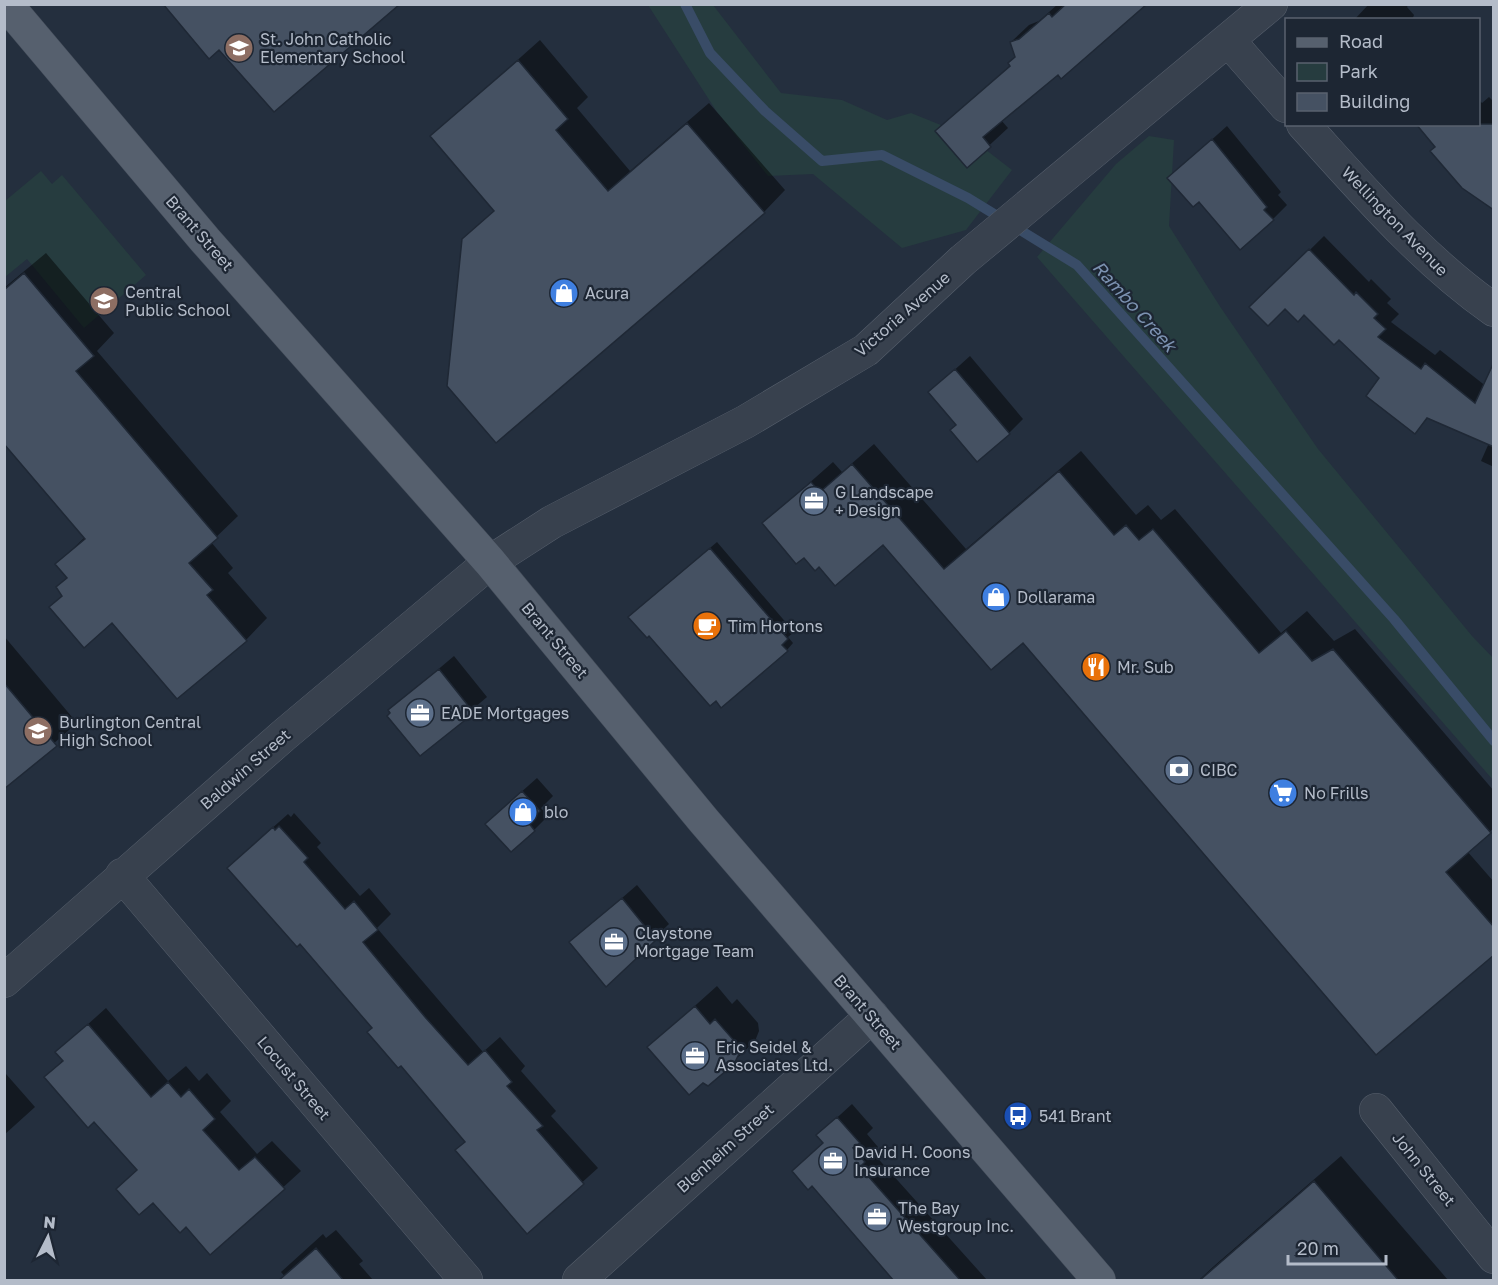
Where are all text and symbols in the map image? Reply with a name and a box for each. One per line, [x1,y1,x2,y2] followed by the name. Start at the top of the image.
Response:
[1285,18,1480,126] legend
[260,29,405,67] place label: St. John Catholic Elementary School
[1339,30,1383,52] text: Road
[223,32,255,64] school or university icon: St. John Catholic Elementary School
[1339,60,1378,82] text: Park
[1339,90,1410,112] text: Building
[1338,162,1452,280] street label: Wellington Avenue
[162,191,238,275] street label: Brant Street
[1088,256,1183,357] water label: Rambo Creek
[850,267,954,361] street label: Victoria Avenue
[548,277,580,309] shop icon: Acura
[125,282,230,320] place label: Central Public School
[585,283,629,303] place label: Acura
[88,285,120,317] school or university icon: Central Public School
[835,482,934,520] place label: G Landscape + Design
[798,485,830,517] office icon: G Landscape + Design
[980,581,1012,613] shop icon: Dollarama
[1017,587,1095,607] place label: Dollarama
[517,598,593,682] street label: Brant Street
[691,610,723,642] cafe icon: Tim Hortons
[728,616,823,636] place label: Tim Hortons
[1080,651,1112,683] restaurant icon: Mr. Sub
[1117,657,1174,677] place label: Mr. Sub
[404,697,436,729] office icon: EADE Mortgages
[441,703,569,723] place label: EADE Mortgages
[59,712,201,750] place label: Burlington Central High School
[22,715,54,747] school or university icon: Burlington Central High School
[196,724,294,814] street label: Baldwin Street
[1163,754,1195,786] bank icon: CIBC
[1200,760,1238,780] place label: CIBC
[1267,777,1299,809] supermarket icon: No Frills
[1304,783,1369,803] place label: No Frills
[507,796,539,828] shop icon: blo
[544,802,568,822] place label: blo
[635,923,754,961] place label: Claystone Mortgage Team
[598,926,630,958] office icon: Claystone Mortgage Team
[830,970,906,1054] street label: Brant Street
[253,1032,335,1124] street label: Locust Street
[716,1037,833,1075] place label: Eric Seidel & Associates Ltd.
[679,1040,711,1072] office icon: Eric Seidel & Associates Ltd.
[672,1099,778,1197] street label: Blenheim Street
[1002,1100,1034,1132] bus stop icon: 541 Brant
[1039,1106,1112,1126] place label: 541 Brant
[1388,1128,1460,1210] street label: John Street
[854,1142,970,1180] place label: David H. Coons Insurance
[817,1145,849,1177] office icon: David H. Coons Insurance
[898,1198,1014,1236] place label: The Bay Westgroup Inc.
[861,1201,893,1233] office icon: The Bay Westgroup Inc.
[18,1207,78,1267] north arrow
[42,1212,57,1233] text: N
[1288,1228,1386,1266] scale bar
[1297,1237,1339,1259] text: 20 m

